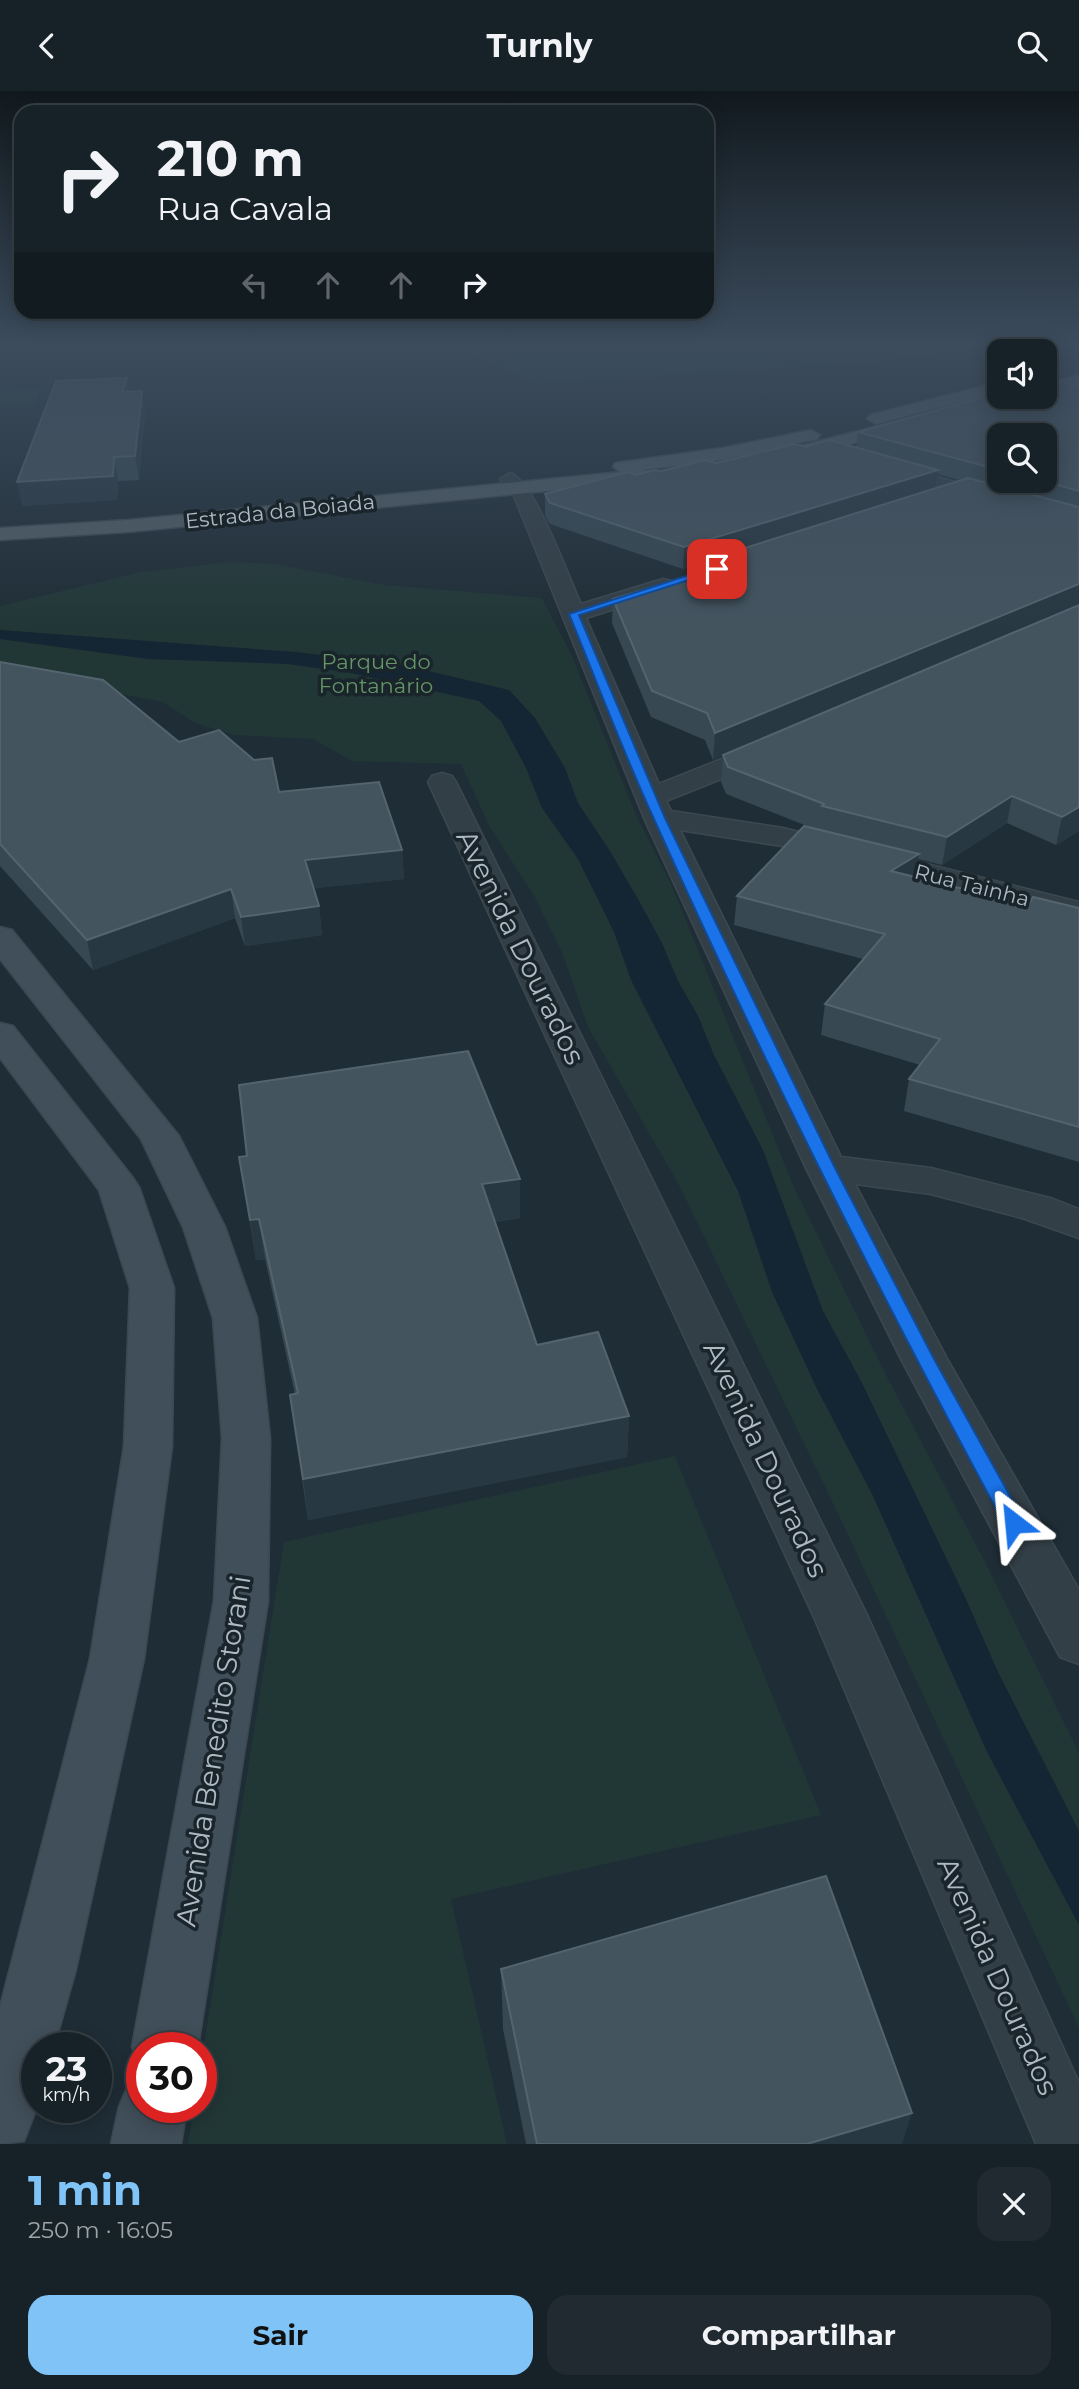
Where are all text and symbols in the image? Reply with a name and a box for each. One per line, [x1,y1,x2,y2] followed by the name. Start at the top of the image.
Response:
[487,26,592,65] text: Turnly
[28,27,66,65] icon: back
[1013,27,1051,65] icon: search
[157,129,304,188] text: 210 m
[42,133,133,224] icon: right
[157,189,333,228] text: Rua Cavala
[236,266,274,304] icon: left
[309,266,347,304] icon: ahead
[382,266,420,304] icon: ahead
[455,266,493,304] icon: right
[987,339,1057,493] map controls
[987,339,1057,409] button: sound
[987,423,1057,493] button: search
[184,489,376,533] street label: Estrada da Boiada
[687,539,747,599] pin
[698,550,736,588] icon: arrive
[319,649,433,698] park label: Parque do Fontanário
[449,824,593,1070] street label: Avenida Dourados
[912,859,1032,911] street label: Rua Tainha
[696,1336,836,1582] street label: Avenida Dourados
[977,1486,1051,1560] position arrow
[168,1573,258,1929] street label: Avenida Benedito Storani
[930,1852,1066,2100] street label: Avenida Dourados
[126,2032,217,2123] speed limit sign: 30
[46,2047,87,2090] text: 23
[42,2084,91,2106] text: km/h
[28,2164,142,2216] text: 1 min
[977,2167,1051,2241] button: close
[28,2216,173,2244] text: 250 m · 16:05
[28,2295,533,2375] button: Sair
[547,2295,1051,2375] button: Compartilhar

